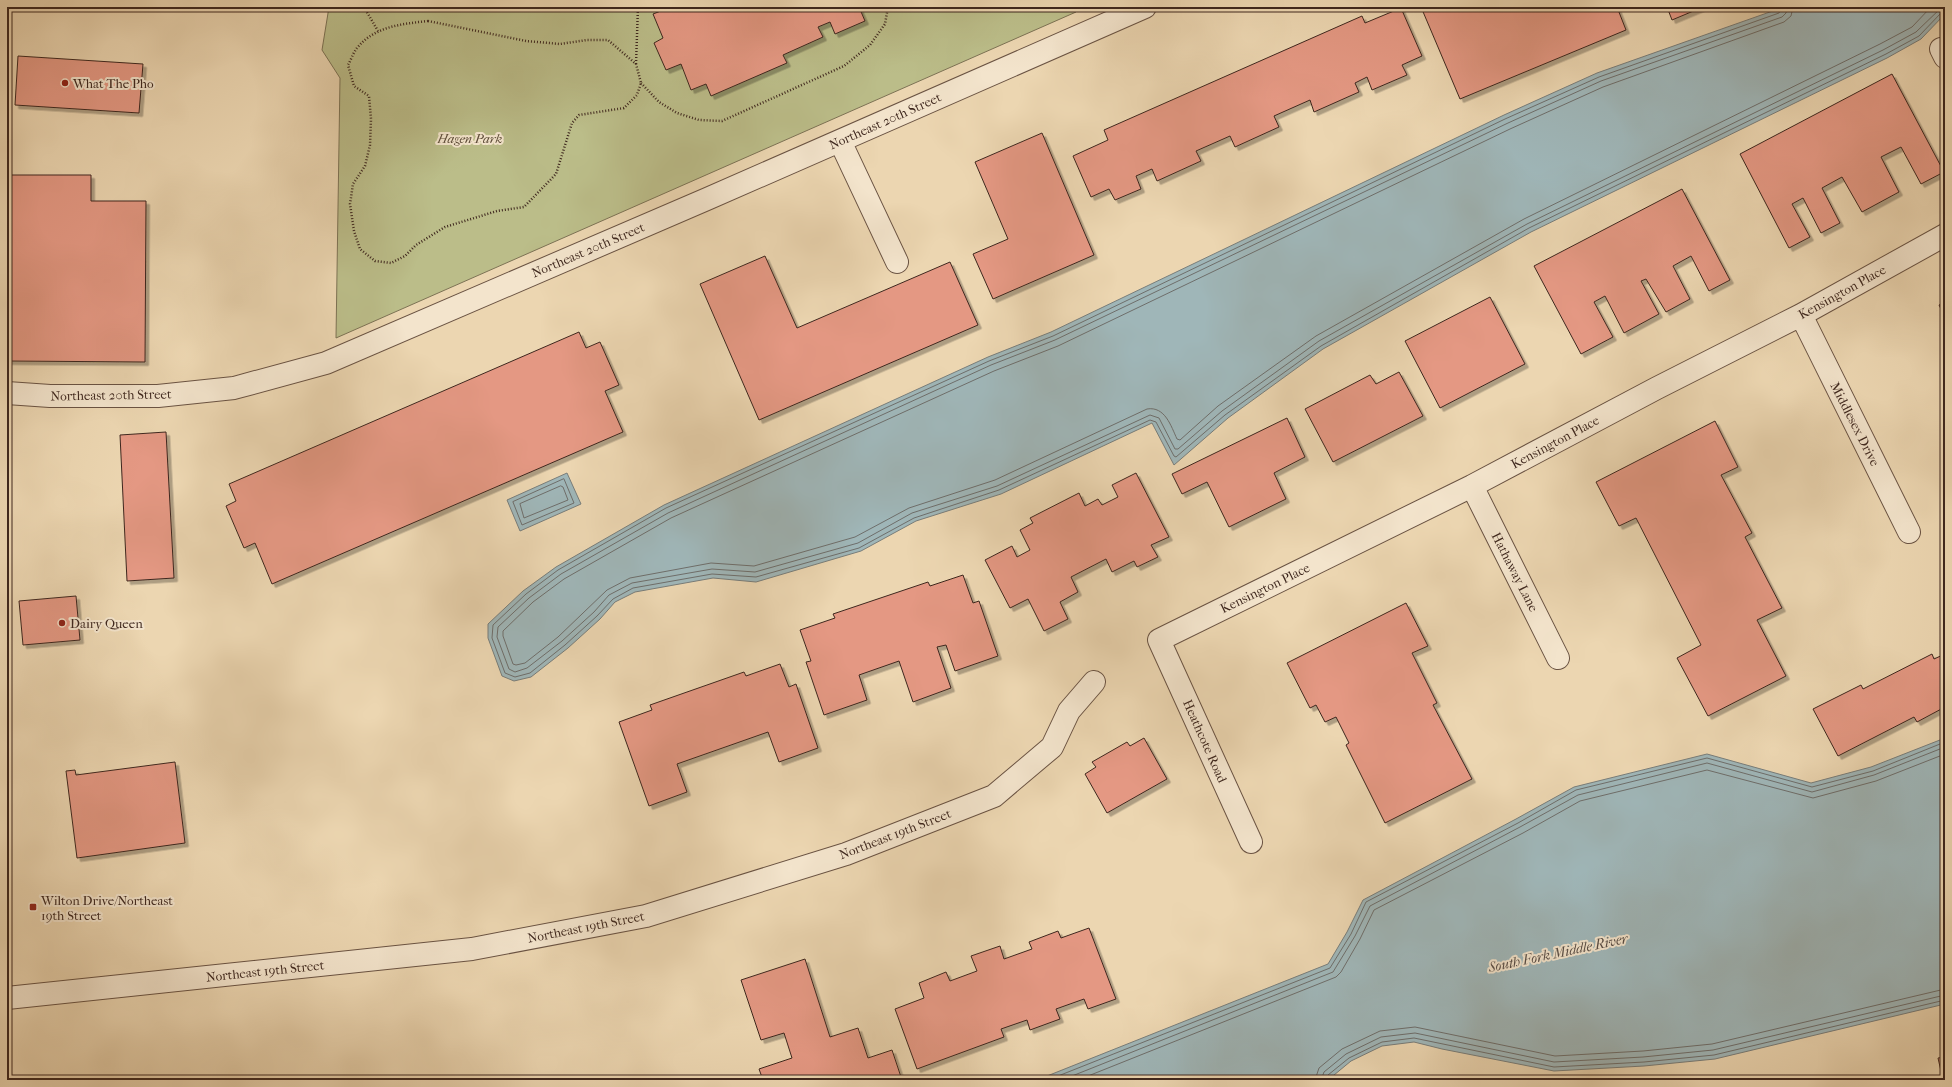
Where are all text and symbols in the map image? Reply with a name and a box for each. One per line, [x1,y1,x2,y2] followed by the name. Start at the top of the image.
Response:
[72,76,154,91] place label: What The Pho
[60,78,70,88] marker: What The Pho
[827,89,944,152] street label: Northeast 20th Street
[437,131,503,146] park label: Hagen Park
[529,219,647,281] street label: Northeast 20th Street
[1796,262,1889,322] street label: Kensington Place
[1827,380,1883,469] street label: Middlesex Drive
[50,386,172,404] street label: Northeast 20th Street
[1508,412,1602,472] street label: Kensington Place
[1489,530,1542,615] street label: Hathaway Lane
[1218,560,1313,616] street label: Kensington Place
[70,616,143,631] place label: Dairy Queen
[57,618,67,628] marker: Dairy Queen
[1180,697,1230,786] street label: Heathcote Road
[837,806,953,862] street label: Northeast 19th Street
[40,893,173,923] place label: Wilton Drive/Northeast 19th Street
[28,902,38,912] marker: Wilton Drive/Northeast 19th Street
[526,908,646,946] street label: Northeast 19th Street
[1486,930,1631,976] water label: South Fork Middle River
[205,957,325,985] street label: Northeast 19th Street

